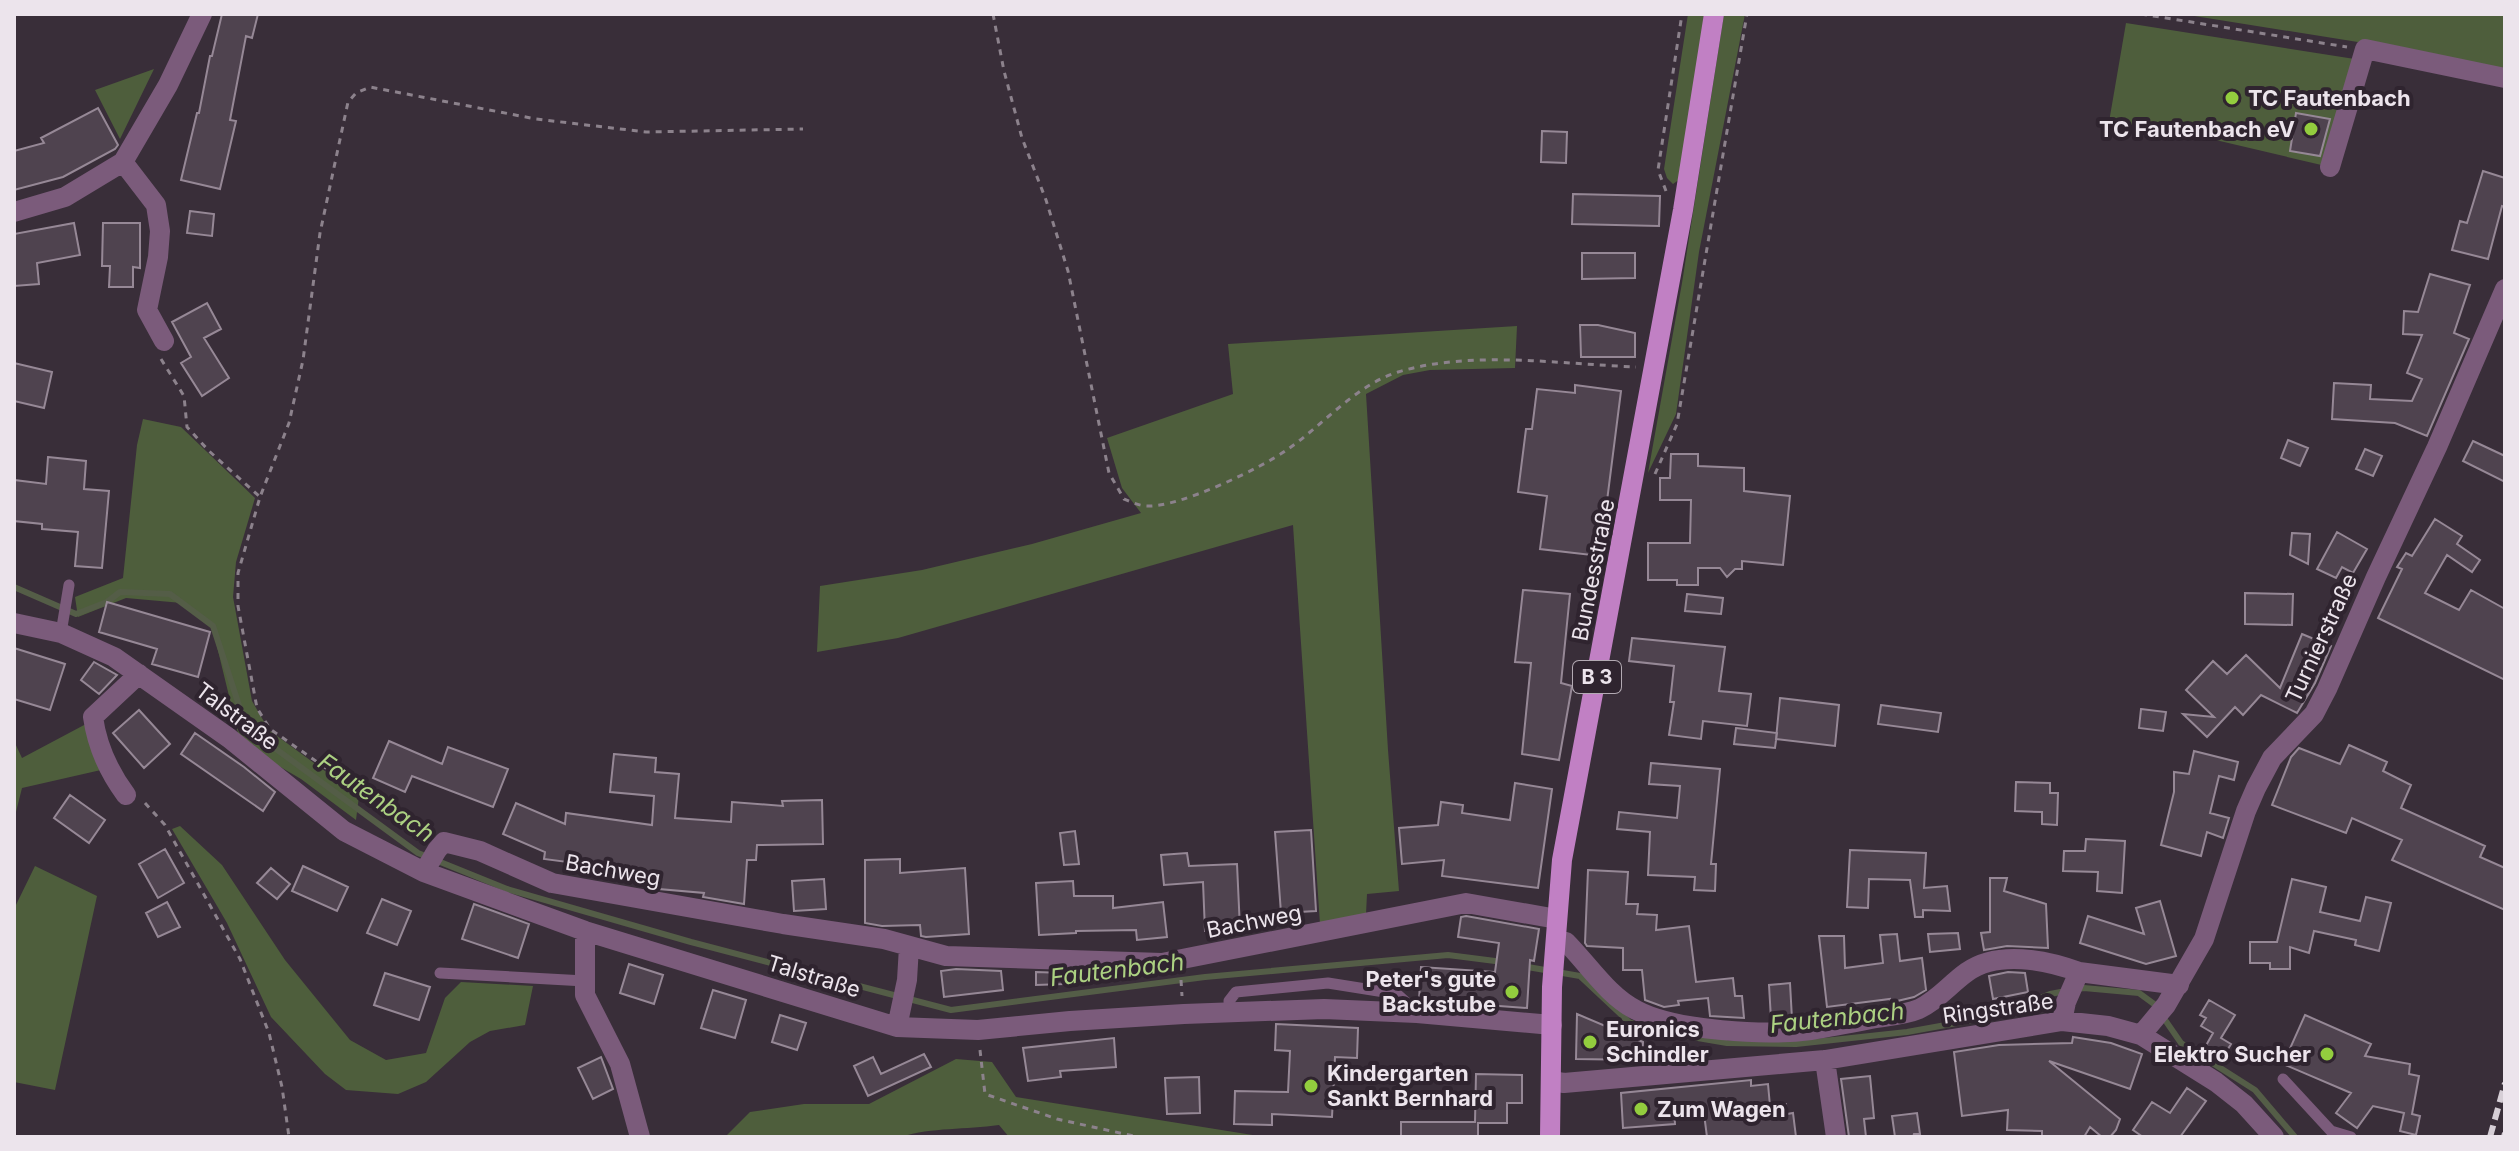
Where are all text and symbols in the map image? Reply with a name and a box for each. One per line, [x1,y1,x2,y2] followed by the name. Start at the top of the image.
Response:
[2248,85,2411,111] place label: TC Fautenbach
[2223,89,2241,107] marker: TC Fautenbach
[2099,116,2295,142] place label: TC Fautenbach eV
[2302,120,2320,138] marker: TC Fautenbach eV
[1566,497,1620,643] street label: Bundesstraße
[2280,569,2362,707] street label: Turnierstraße
[1573,661,1621,693] road number: B 3
[191,677,283,755] street label: Talstraße
[313,747,440,848] water label: Fautenbach
[563,849,663,891] street label: Bachweg
[1204,899,1304,943] street label: Bachweg
[1048,947,1186,992] water label: Fautenbach
[764,950,864,1002] street label: Talstraße
[1366,966,1496,1017] place label: Peter's gute Backstube
[1503,983,1521,1001] marker: Peter's gute Backstube
[1941,987,2055,1029] street label: Ringstraße
[1768,996,1906,1039] water label: Fautenbach
[1606,1016,1709,1067] place label: Euronics Schindler
[1581,1033,1599,1051] marker: Euronics Schindler
[2154,1041,2311,1067] place label: Elektro Sucher
[2318,1045,2336,1063] marker: Elektro Sucher
[1327,1060,1493,1111] place label: Kindergarten Sankt Bernhard
[1302,1077,1320,1095] marker: Kindergarten Sankt Bernhard
[1657,1096,1786,1122] place label: Zum Wagen
[1632,1100,1650,1118] marker: Zum Wagen

